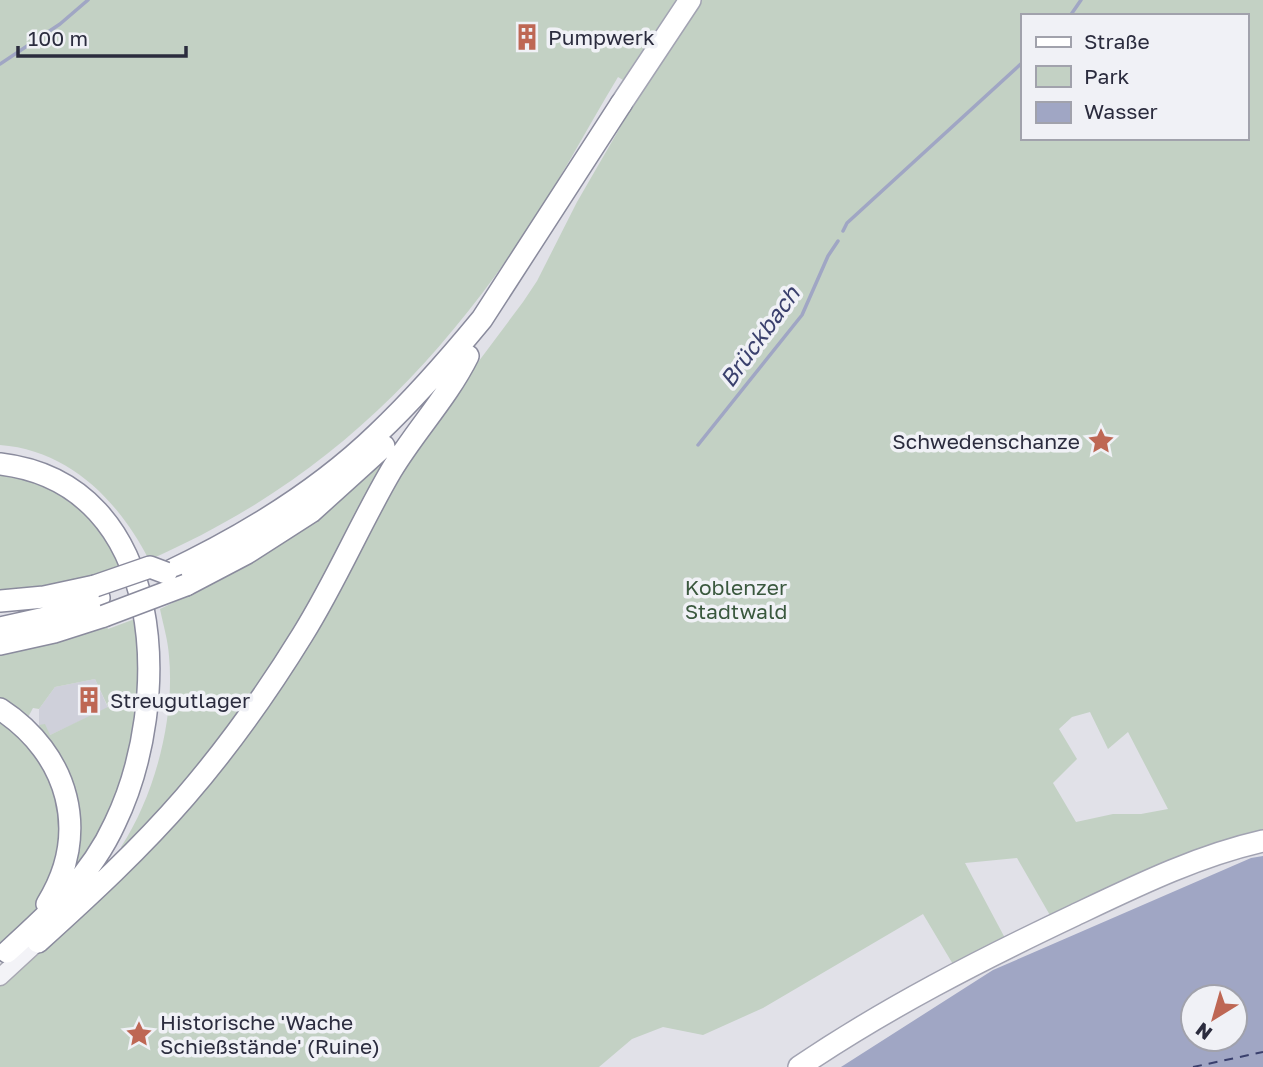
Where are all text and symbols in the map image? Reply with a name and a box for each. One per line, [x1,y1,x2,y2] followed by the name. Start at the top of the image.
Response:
[18,14,186,58] scale bar
[1021,14,1249,140] legend
[512,22,542,52] building icon: Pumpwerk
[548,24,655,50] place label: Pumpwerk
[28,25,88,51] text: 100 m
[1084,28,1150,54] text: Straße
[1084,63,1130,89] text: Park
[1084,98,1158,124] text: Wasser
[713,279,805,392] water label: Brückbach
[1086,426,1116,456] place icon: Schwedenschanze
[892,428,1080,454] place label: Schwedenschanze
[685,574,787,624] park label: Koblenzer Stadtwald
[74,685,104,715] building icon: Streugutlager
[110,687,250,713] place label: Streugutlager
[1179,983,1249,1053] north arrow
[160,1009,380,1059] place label: Historische 'Wache Schießstände' (Ruine)
[1191,1018,1216,1046] text: N
[124,1019,154,1049] place icon: Historische 'Wache Schießstände' (Ruine)

